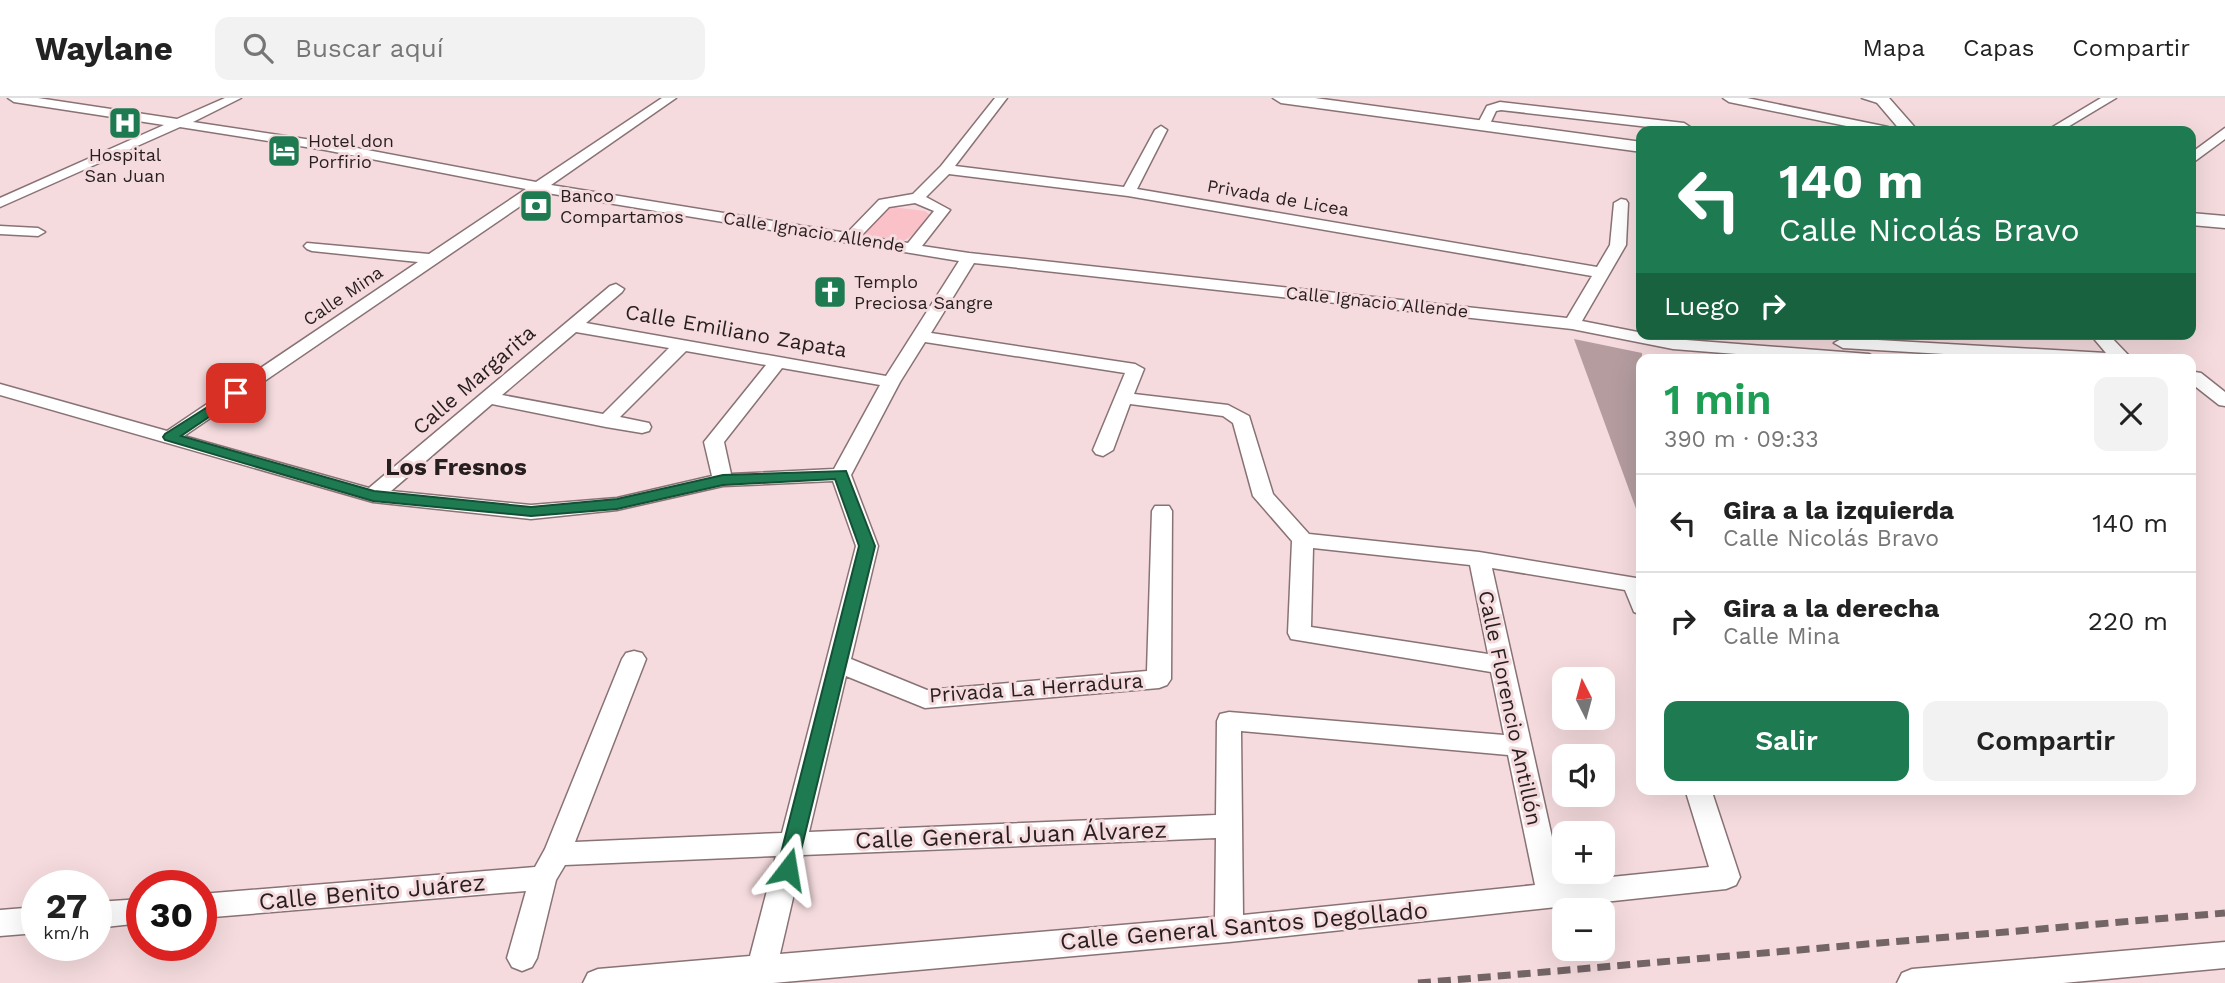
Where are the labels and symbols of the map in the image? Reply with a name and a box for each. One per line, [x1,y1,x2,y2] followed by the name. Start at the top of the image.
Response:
[106,104,144,142] hospital icon: Hospital San Juan
[308,130,394,172] place label: Hotel don Porfirio
[265,132,303,170] hotel icon: Hotel don Porfirio
[85,144,165,186] place label: Hospital San Juan
[1206,175,1351,220] street label: Privada de Licea
[560,185,684,227] place label: Banco Compartamos
[517,187,555,225] bank icon: Banco Compartamos
[722,207,906,256] street label: Calle Ignacio Allende
[299,261,387,330] street label: Calle Mina
[854,271,993,313] place label: Templo Preciosa Sangre
[811,273,849,311] church icon: Templo Preciosa Sangre
[1285,281,1469,322] street label: Calle Ignacio Allende
[623,299,849,362] street label: Calle Emiliano Zapata
[407,320,540,440] street label: Calle Margarita
[206,363,266,423] pin
[385,453,527,481] district label: Los Fresnos
[1473,588,1548,828] street label: Calle Florencio Antillón
[1552,667,1615,730] north arrow
[928,668,1144,707] street label: Privada La Herradura
[854,816,1168,854] street label: Calle General Juan Álvarez
[751,832,825,906] position arrow
[257,868,487,916] street label: Calle Benito Juárez
[126,870,217,961] speed limit sign: 30
[1059,896,1429,956] street label: Calle General Santos Degollado

